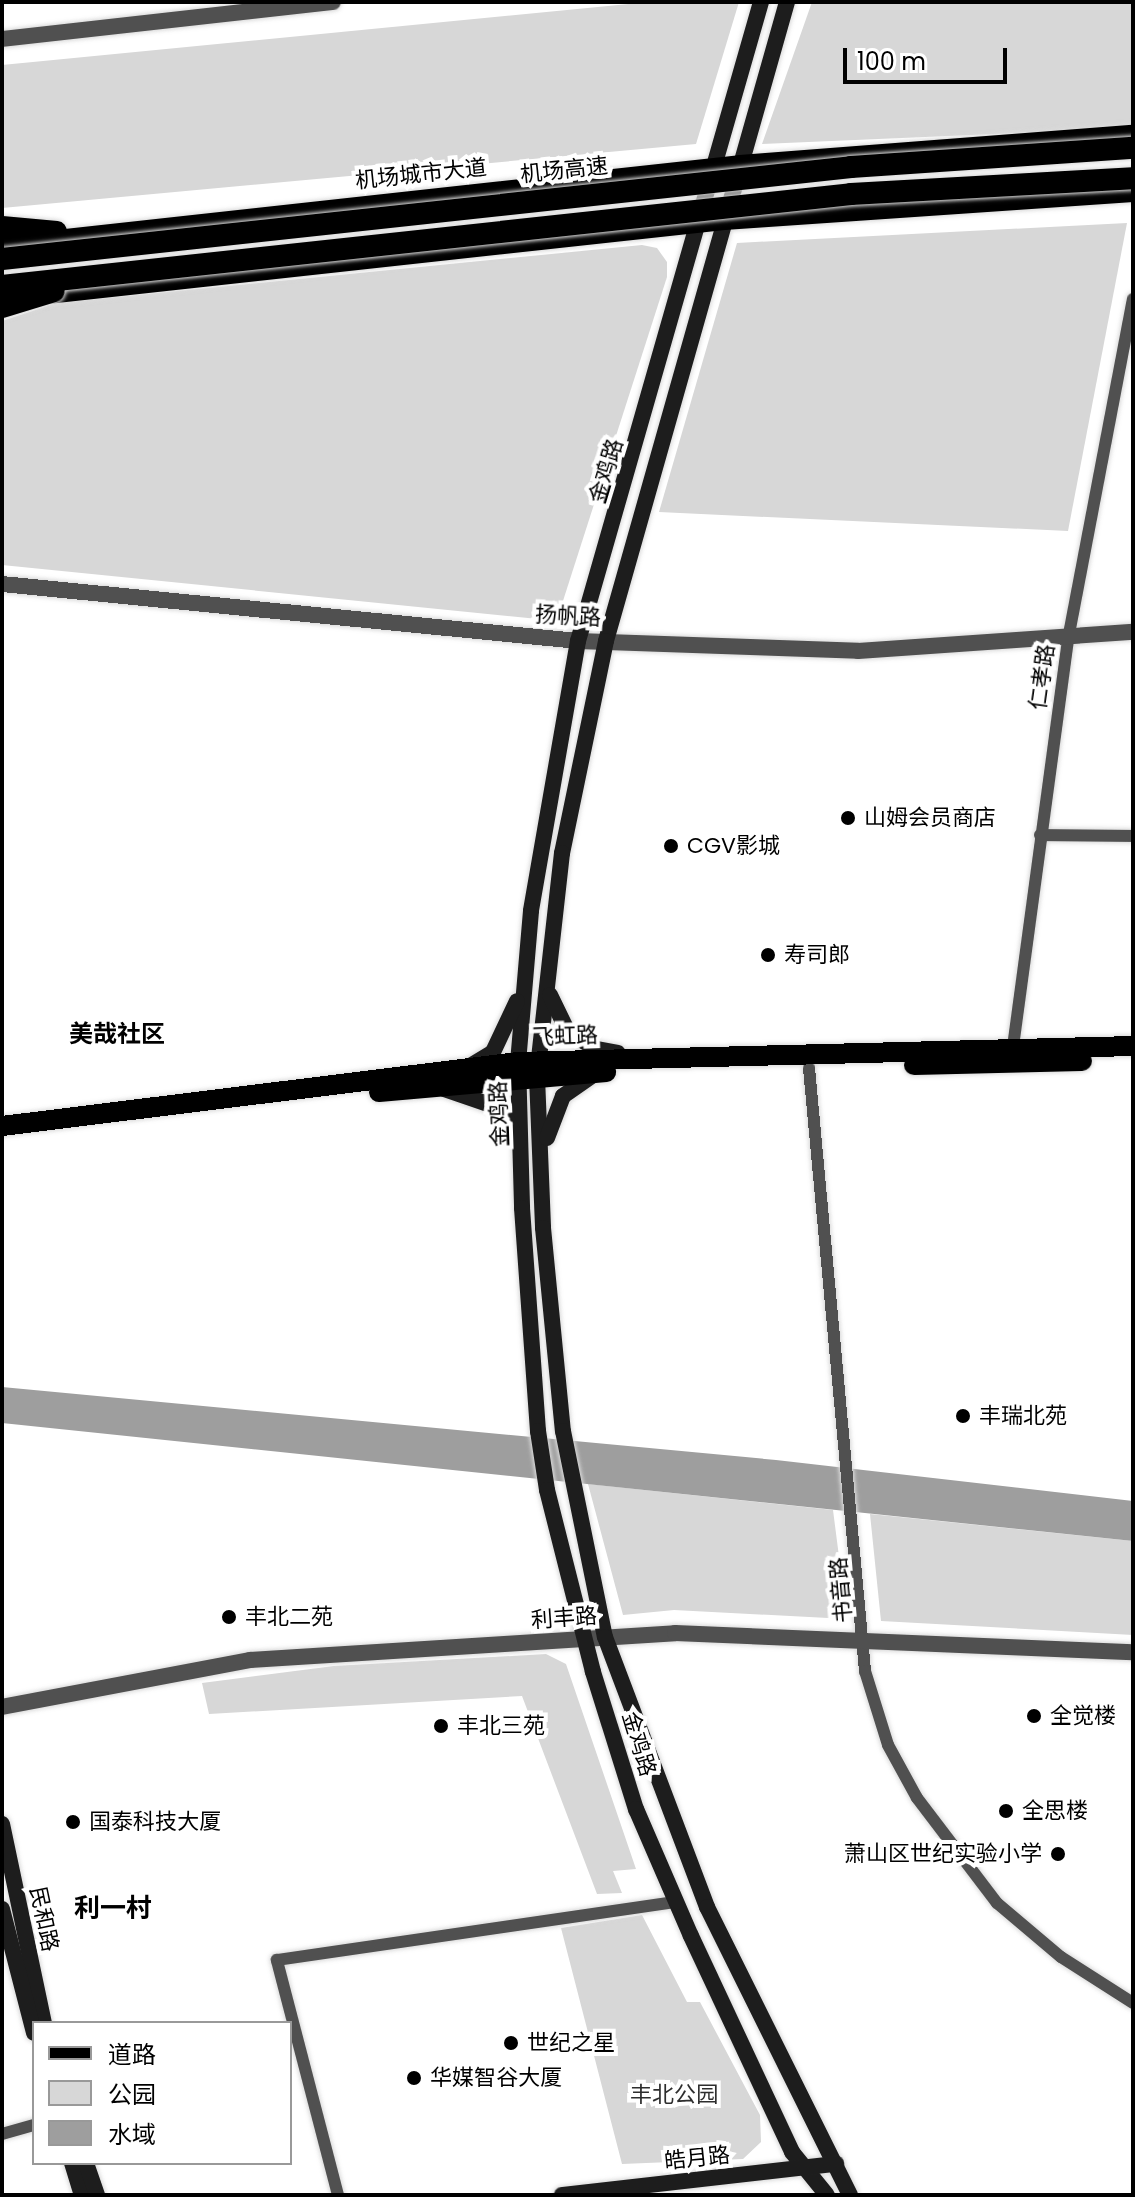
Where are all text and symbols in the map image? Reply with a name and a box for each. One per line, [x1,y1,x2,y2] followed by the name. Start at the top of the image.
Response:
[847,32,1011,82] scale bar
[857,45,926,78] text: 100 m
[519,152,609,188] street label: 机场高速
[354,154,488,194] street label: 机场城市大道
[584,436,628,506] street label: 金鸡路
[534,601,602,631] street label: 扬帆路
[1024,642,1060,712] street label: 仁孝路
[864,805,996,831] place label: 山姆会员商店
[839,809,857,827] marker: 山姆会员商店
[687,833,780,859] place label: CGV影城
[662,837,680,855] marker: CGV影城
[784,942,850,968] place label: 寿司郎
[759,946,777,964] marker: 寿司郎
[69,1020,165,1048] district label: 美哉社区
[532,1022,598,1050] street label: 飞虹路
[485,1081,513,1147] street label: 金鸡路
[979,1403,1067,1429] place label: 丰瑞北苑
[954,1407,972,1425] marker: 丰瑞北苑
[825,1556,857,1624] street label: 书音路
[530,1603,598,1633] street label: 利丰路
[245,1604,333,1630] place label: 丰北二苑
[220,1608,238,1626] marker: 丰北二苑
[1050,1703,1116,1729] place label: 全觉楼
[1025,1707,1043,1725] marker: 全觉楼
[617,1709,661,1779] street label: 金鸡路
[457,1713,545,1739] place label: 丰北三苑
[432,1717,450,1735] marker: 丰北三苑
[1022,1798,1088,1824] place label: 全思楼
[997,1802,1015,1820] marker: 全思楼
[89,1809,221,1835] place label: 国泰科技大厦
[64,1813,82,1831] marker: 国泰科技大厦
[844,1841,1042,1867] place label: 萧山区世纪实验小学
[1049,1845,1067,1863] marker: 萧山区世纪实验小学
[24,1884,64,1954] street label: 民和路
[74,1893,152,1925] district label: 利一村
[32,2021,292,2165] legend
[527,2030,615,2056] place label: 世纪之星
[502,2034,520,2052] marker: 世纪之星
[108,2038,156,2071] text: 道路
[430,2065,562,2091] place label: 华媒智谷大厦
[405,2069,423,2087] marker: 华媒智谷大厦
[108,2078,156,2111] text: 公园
[630,2082,718,2108] park label: 丰北公园
[108,2118,156,2151] text: 水域
[663,2141,731,2175] street label: 皓月路

